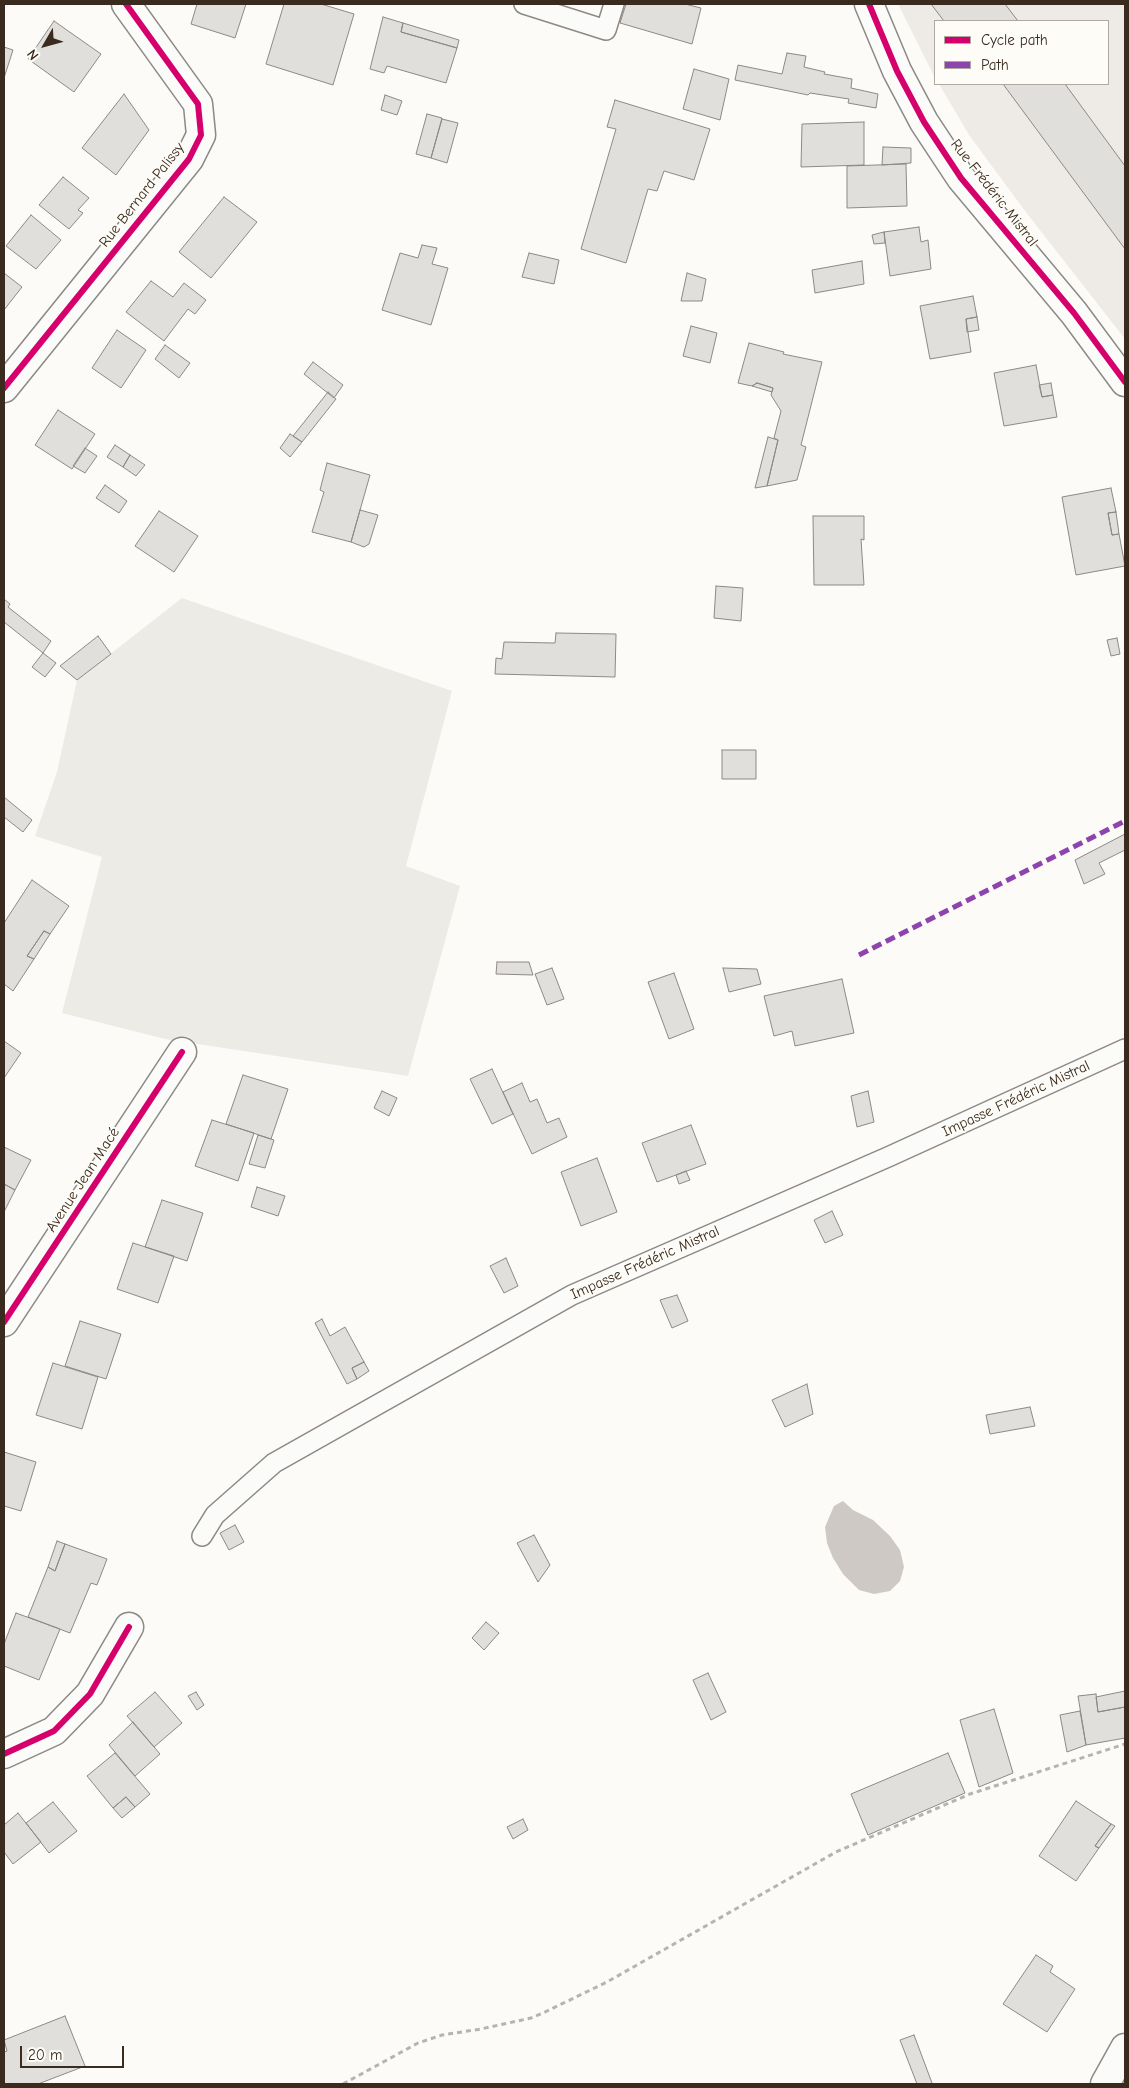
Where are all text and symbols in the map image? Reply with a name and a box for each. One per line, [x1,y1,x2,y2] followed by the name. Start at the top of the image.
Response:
[20,20,70,70] north arrow
[934,20,1109,85] legend
[981,31,1048,49] text: Cycle path
[23,46,42,63] text: N
[981,56,1009,74] text: Path
[947,136,1041,250] street label: Rue Frédéric Mistral
[96,139,188,251] street label: Rue Bernard Palissy
[939,1057,1093,1141] street label: Impasse Frédéric Mistral
[42,1124,124,1236] street label: Avenue Jean Macé
[568,1222,722,1304] street label: Impasse Frédéric Mistral
[22,2036,126,2068] scale bar
[28,2046,62,2064] text: 20 m

